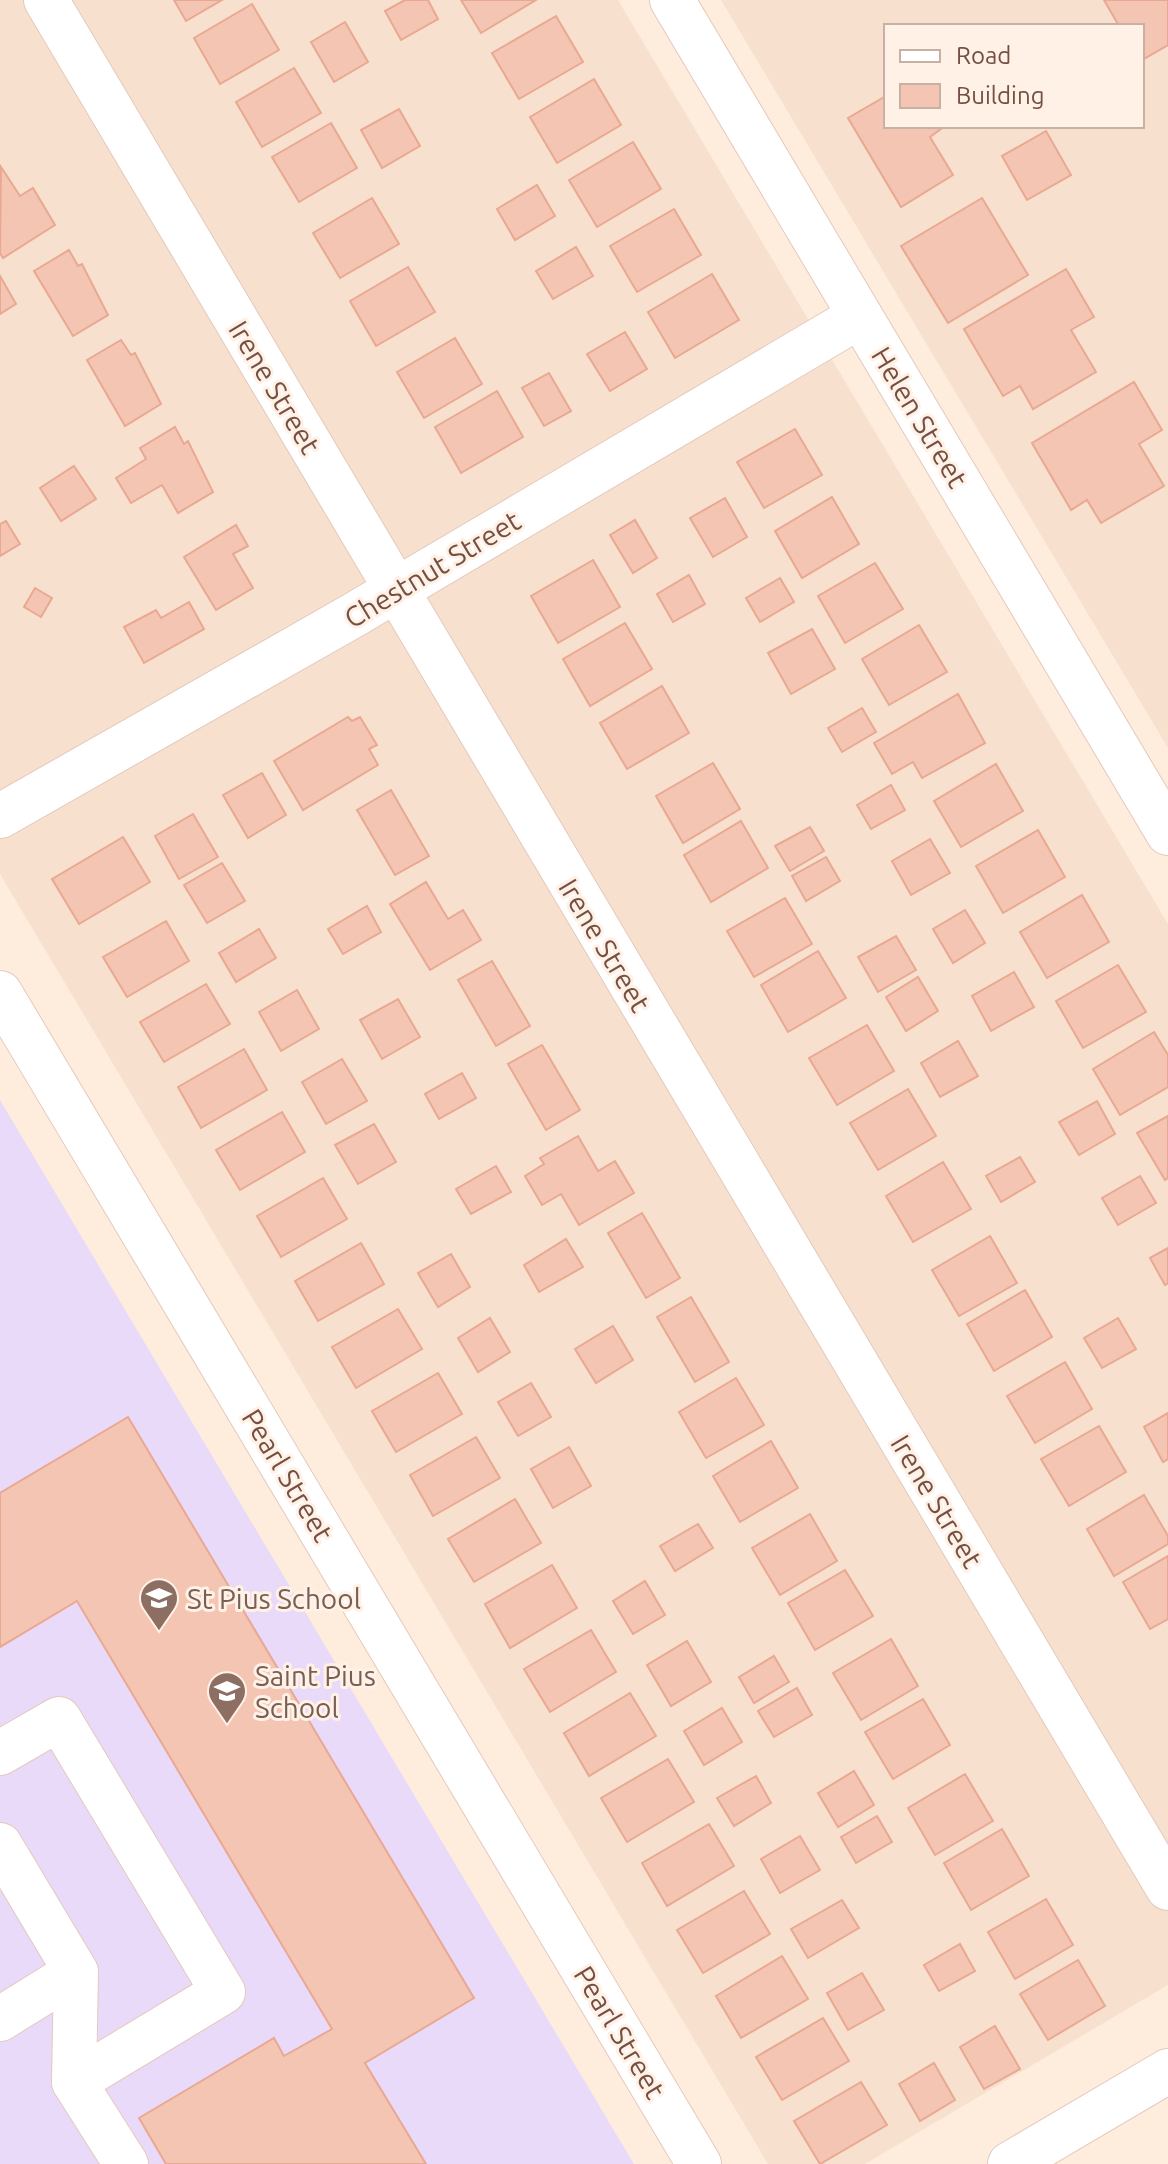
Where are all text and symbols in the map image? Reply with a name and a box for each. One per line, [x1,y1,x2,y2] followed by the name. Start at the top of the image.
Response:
[884,24,1144,128] legend
[956,42,1011,69] text: Road
[956,82,1044,109] text: Building
[223,315,327,459] street label: Irene Street
[866,341,974,493] street label: Helen Street
[339,504,525,634] street label: Chestnut Street
[553,873,657,1017] street label: Irene Street
[236,1403,340,1547] street label: Pearl Street
[885,1429,989,1573] street label: Irene Street
[138,1577,180,1632] school or university icon: St Pius School
[187,1583,361,1614] place label: St Pius School
[255,1660,376,1723] place label: Saint Pius School
[206,1670,248,1725] school or university icon: Saint Pius School
[568,1960,672,2104] street label: Pearl Street

